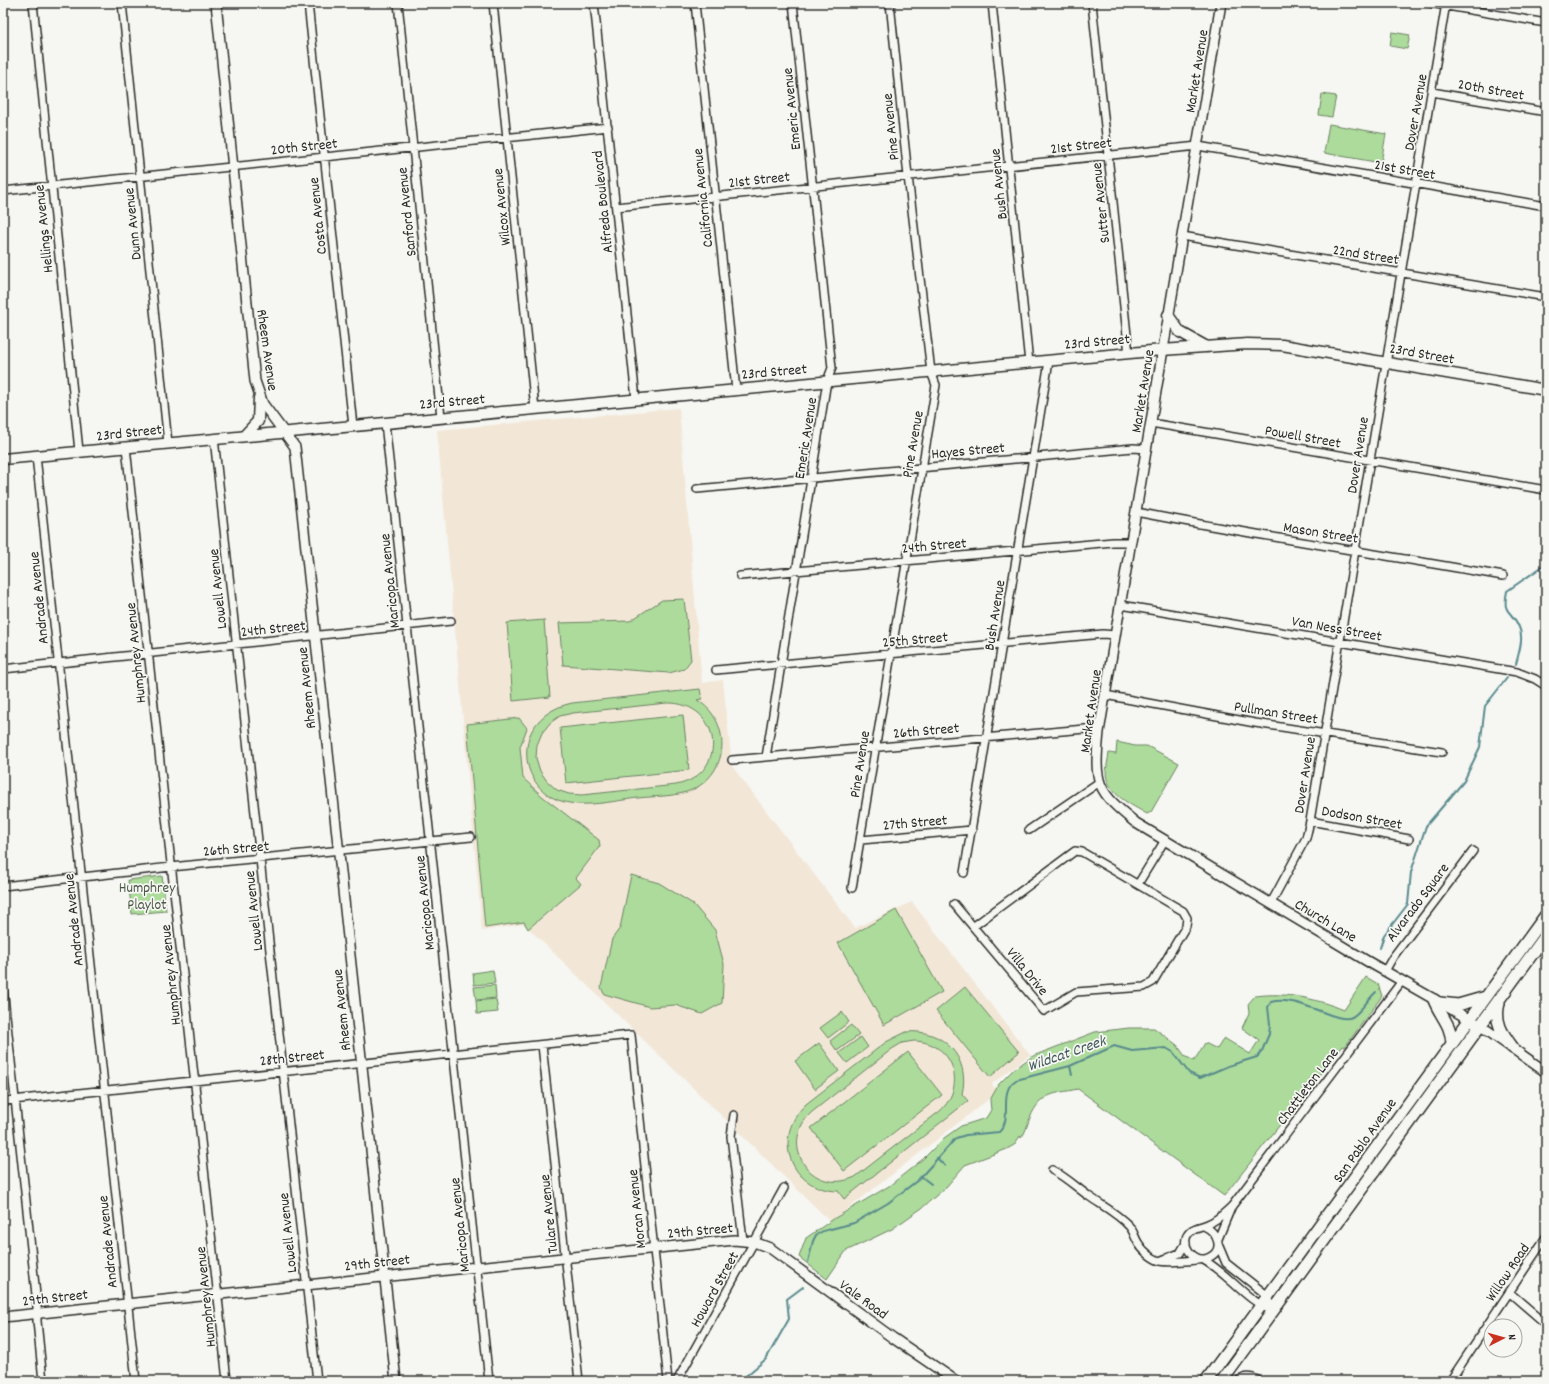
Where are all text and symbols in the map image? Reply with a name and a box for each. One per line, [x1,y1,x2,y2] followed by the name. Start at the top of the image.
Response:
[1181,28,1215,115] street label: Market Avenue
[778,66,808,151] street label: Emeric Avenue
[1399,72,1435,152] street label: Dover Avenue
[1456,74,1526,108] street label: 20th Street
[877,92,906,162] street label: Pine Avenue
[270,133,339,162] street label: 20th Street
[1049,133,1113,161] street label: 21st Street
[688,147,720,248] street label: California Avenue
[985,147,1015,220] street label: Bush Avenue
[588,149,620,254] street label: Alfreda Boulevard
[1372,155,1437,187] street label: 21st Street
[1087,161,1117,244] street label: Sutter Avenue
[392,166,424,258] street label: Sanford Avenue
[488,167,518,247] street label: Wilcox Avenue
[727,167,791,195] street label: 21st Street
[304,176,334,255] street label: Costa Avenue
[29,183,61,274] street label: Hellings Avenue
[119,186,149,261] street label: Dunn Avenue
[1331,240,1401,272] street label: 22nd Street
[249,308,283,393] street label: Rheem Avenue
[1063,329,1131,357] street label: 23rd Street
[1387,338,1456,372] street label: 23rd Street
[1127,348,1161,435] street label: Market Avenue
[740,359,808,387] street label: 23rd Street
[418,389,486,417] street label: 23rd Street
[790,395,824,481] street label: Emeric Avenue
[897,409,931,480] street label: Pine Avenue
[1342,415,1376,495] street label: Dover Avenue
[95,420,163,448] street label: 23rd Street
[1263,420,1343,456] street label: Powell Street
[931,438,1006,466] street label: Hayes Street
[1282,517,1360,551] street label: Mason Street
[375,532,407,629] street label: Maricopa Avenue
[901,533,968,561] street label: 24th Street
[204,547,234,630] street label: Lowell Avenue
[24,550,56,645] street label: Andrade Avenue
[980,578,1012,652] street label: Bush Avenue
[121,601,153,704] street label: Humphrey Avenue
[1290,611,1384,649] street label: Van Ness Street
[240,616,307,644] street label: 24th Street
[881,627,949,655] street label: 25th Street
[293,645,323,730] street label: Rheem Avenue
[1075,668,1109,754] street label: Market Avenue
[1232,696,1320,732] street label: Pullman Street
[892,718,961,746] street label: 26th Street
[845,729,877,799] street label: Pine Avenue
[1289,735,1323,815] street label: Dover Avenue
[1320,801,1404,837] street label: Dodson Street
[882,810,949,838] street label: 27th Street
[202,836,271,864] street label: 26th Street
[410,854,442,951] street label: Maricopa Avenue
[1382,859,1456,947] street label: Alvarado Square
[240,869,270,952] street label: Lowell Avenue
[59,872,91,967] street label: Andrade Avenue
[119,878,176,917] park label: Humphrey Playlot
[1290,894,1361,949] street label: Church Lane
[156,923,188,1026] street label: Humphrey Avenue
[1000,943,1053,1001] street label: Villa Drive
[328,967,358,1052] street label: Rheem Avenue
[1025,1030,1110,1078] water label: Wildcat Creek
[1272,1044,1345,1130] street label: Chattleton Lane
[259,1045,326,1073] street label: 28th Street
[1328,1094,1403,1188] street label: San Pablo Avenue
[623,1168,653,1249] street label: Moran Avenue
[535,1173,565,1255] street label: Tulare Avenue
[445,1176,477,1273] street label: Maricopa Avenue
[274,1191,304,1274] street label: Lowell Avenue
[93,1194,125,1289] street label: Andrade Avenue
[666,1218,734,1246] street label: 29th Street
[1481,1239,1536,1307] street label: Willow Road
[191,1245,223,1348] street label: Humphrey Avenue
[686,1248,746,1332] street label: Howard Street
[343,1250,411,1278] street label: 29th Street
[834,1275,892,1326] street label: Vale Road
[21,1285,89,1313] street label: 29th Street
[1483,1318,1523,1358] north arrow
[1503,1334,1519,1341] text: N

